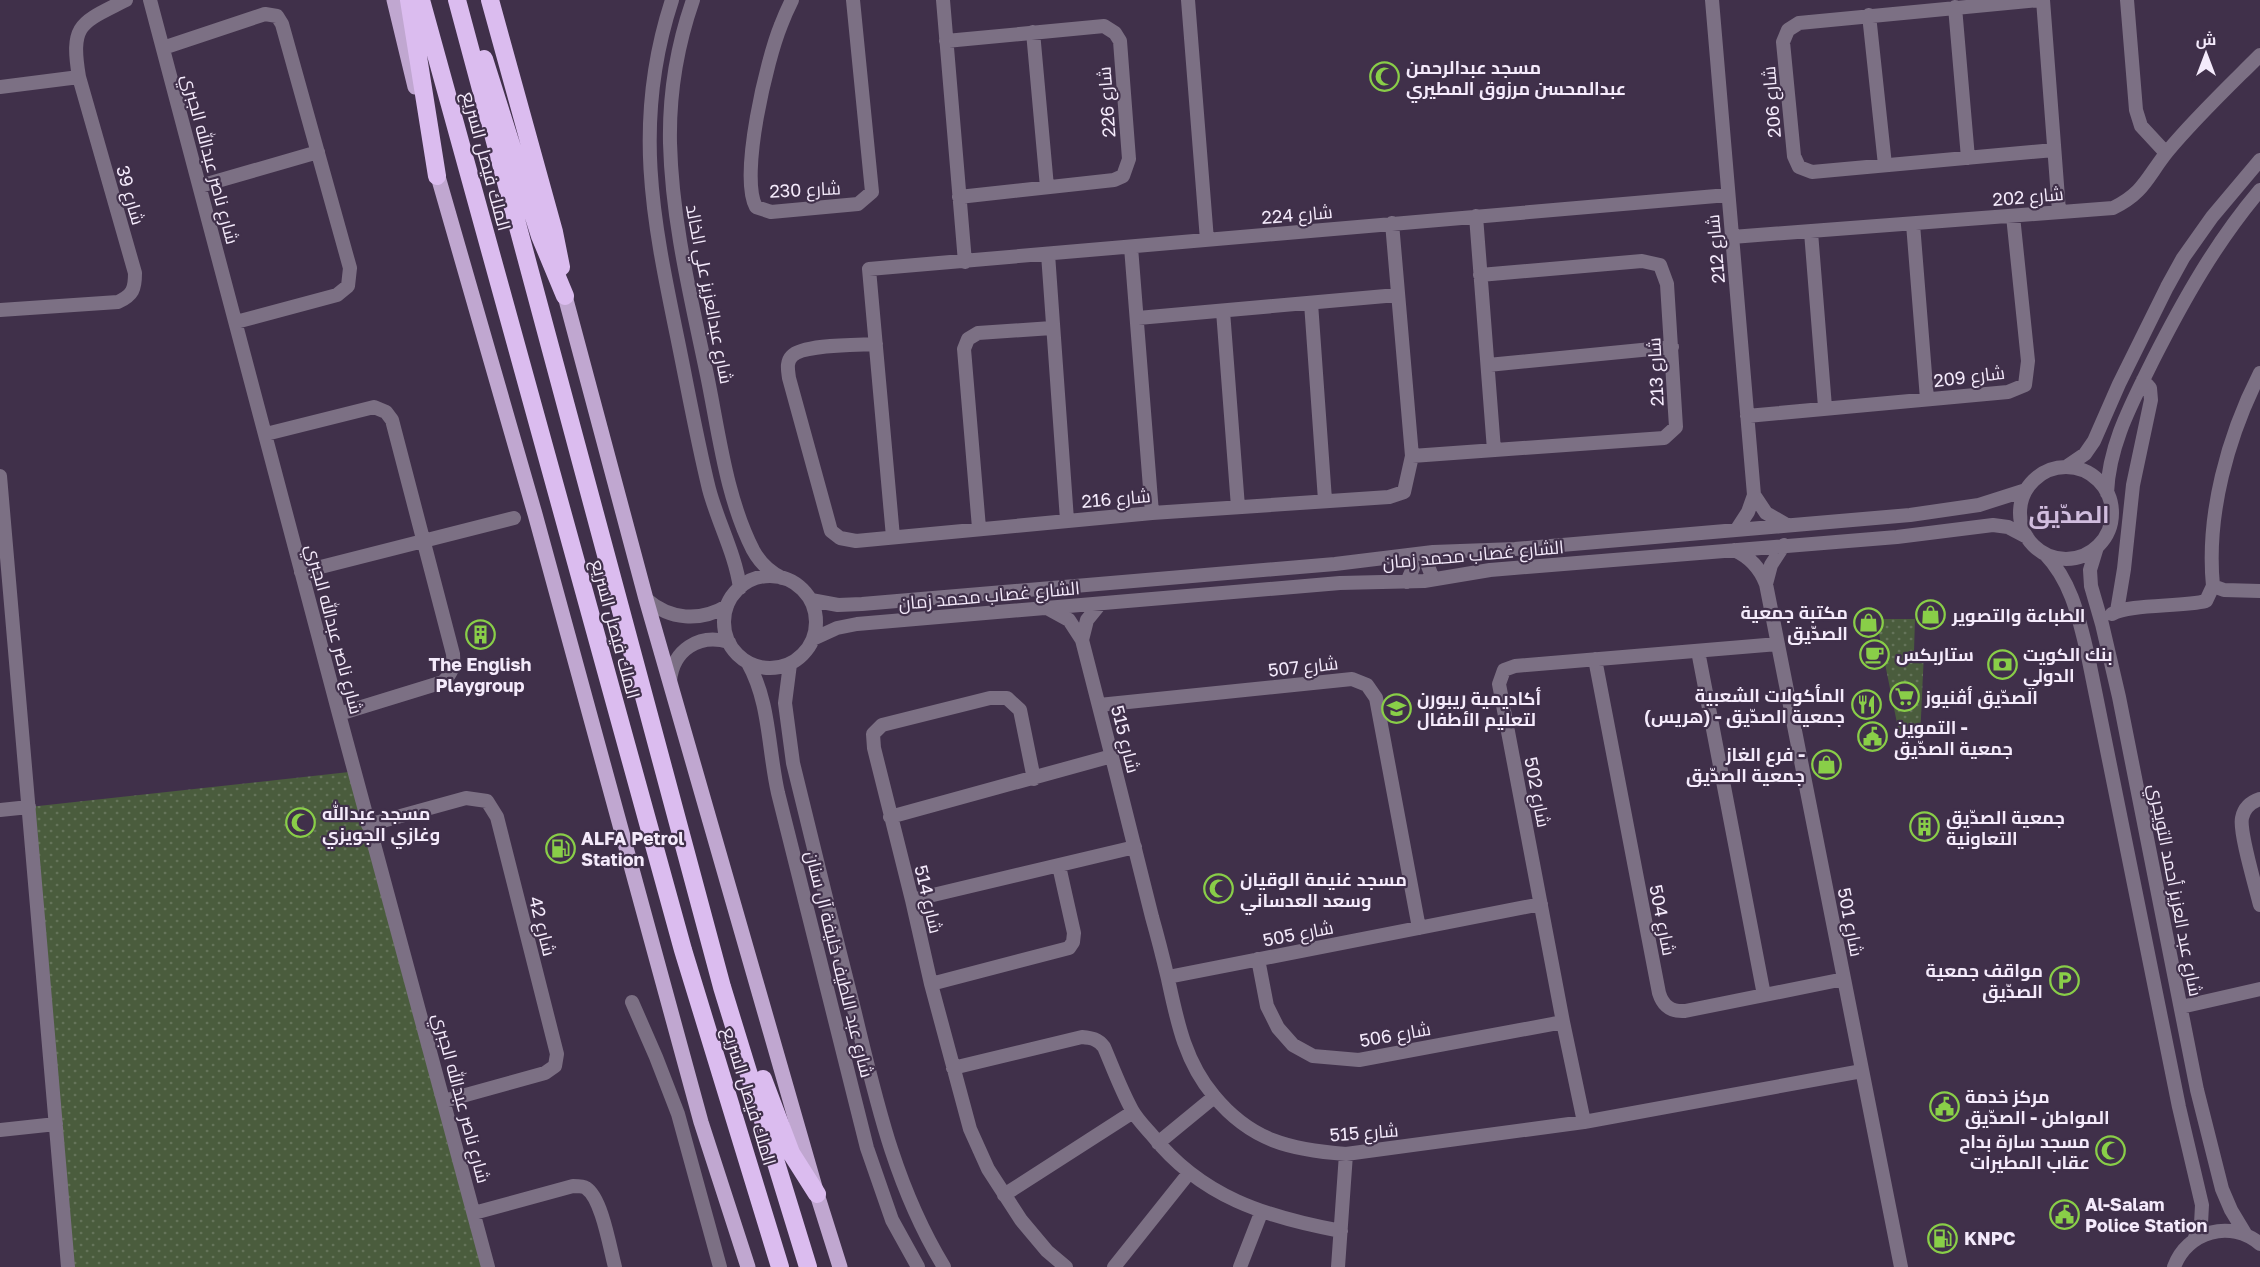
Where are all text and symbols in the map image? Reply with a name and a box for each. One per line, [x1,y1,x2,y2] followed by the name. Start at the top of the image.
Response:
[2176,24,2236,84] north arrow
[2196,29,2216,49] text: ش
[1406,56,1626,103] place label: مسجد عبدالرحمن عبدالمحسن مرزوق المطيري
[1369,61,1401,93] mosque icon: مسجد عبدالرحمن عبدالمحسن مرزوق المطيري
[1757,65,1787,139] street label: شارع 206
[1093,66,1121,138] street label: شارع 226
[174,72,244,247] street label: شارع ناصر عبدالله الجبري
[456,89,516,234] street label: الملك فيصل السريع
[110,163,150,228] street label: شارع 39
[769,176,841,204] street label: شارع 230
[1991,182,2065,212] street label: شارع 202
[1261,200,1334,230] street label: شارع 224
[678,202,738,386] street label: شارع عبدالعزيز علي الخالد
[1701,213,1731,284] street label: شارع 212
[1642,337,1670,407] street label: شارع 213
[1932,361,2006,393] street label: شارع 209
[1080,484,1152,514] street label: شارع 216
[2028,499,2110,529] district label: الصدّيق
[1381,535,1565,575] street label: الشارع غصاب محمد زمان
[298,542,368,717] street label: شارع ناصر عبدالله الجبري
[585,557,645,702] street label: الملك فيصل السريع
[897,576,1081,616] street label: الشارع غصاب محمد زمان
[1915,599,1947,631] shop icon: الطباعة والتصوير
[1741,601,1848,645] place label: مكتبة جمعية الصدّيق
[1951,604,2086,627] place label: الطباعة والتصوير
[1853,606,1885,638] shop icon: مكتبة جمعية الصدّيق
[464,619,496,651] building icon: The English Playgroup
[1859,638,1891,670] cafe icon: ستاربكس
[1896,643,1974,666] place label: ستاربكس
[2023,643,2113,691] place label: بنك الكويت الدولي
[1986,648,2018,680] bank icon: بنك الكويت الدولي
[1267,651,1339,683] street label: شارع 507
[429,653,532,696] place label: The English Playgroup
[1888,681,1920,713] supermarket icon: الصدّيق أڤنيوز
[1644,683,1845,728] place label: المأكولات الشعبية (هريس) - جمعية الصدّيق
[1924,685,2038,709] place label: الصدّيق أڤنيوز
[1417,686,1541,732] place label: أكاديمية ريبورن لتعليم الأطفال
[1850,689,1882,721] restaurant icon: المأكولات الشعبية (هريس) - جمعية الصدّيق
[1380,692,1412,724] school or university icon: أكاديمية ريبورن لتعليم الأطفال
[1105,703,1145,776] street label: شارع 515
[1894,716,2013,760] place label: التموين - جمعية الصدّيق
[1857,721,1889,753] public building icon: التموين - جمعية الصدّيق
[1686,743,1805,787] place label: فرع الغاز - جمعية الصدّيق
[1810,748,1842,780] shop icon: فرع الغاز - جمعية الصدّيق
[1518,755,1556,830] street label: شارع 502
[2141,782,2207,999] street label: شارع عبد العزيز أحمد التويجري
[322,801,440,849] place label: مسجد عبدالله وغازي الجويزي
[1946,806,2065,850] place label: جمعية الصدّيق التعاونية
[285,807,317,839] mosque icon: مسجد عبدالله وغازي الجويزي
[1909,811,1941,843] building icon: جمعية الصدّيق التعاونية
[581,827,684,870] place label: ALFA Petrol Station
[544,832,576,864] fuel station icon: ALFA Petrol Station
[799,848,879,1080] street label: شارع عبد اللطيف خليفة آل سنان
[909,863,948,936] street label: شارع 514
[1240,868,1407,916] place label: مسجد غنيمة الوقيان وسعد العدساني
[1203,873,1235,905] mosque icon: مسجد غنيمة الوقيان وسعد العدساني
[1643,883,1681,958] street label: شارع 504
[1832,886,1868,959] street label: شارع 501
[523,894,561,959] street label: شارع 42
[1261,915,1336,953] street label: شارع 505
[1925,959,2043,1003] place label: مواقف جمعية الصدّيق
[2048,964,2080,996] parking icon: مواقف جمعية الصدّيق
[425,1011,495,1186] street label: شارع ناصر عبدالله الجبري
[1358,1017,1433,1053] street label: شارع 506
[717,1024,781,1168] street label: الملك فيصل السريع
[1965,1085,2110,1129] place label: مركز خدمة المواطن - الصدّيق
[1928,1090,1960,1122] public building icon: مركز خدمة المواطن - الصدّيق
[1329,1119,1399,1147] street label: شارع 515
[1959,1130,2090,1174] place label: مسجد سارة بداح عقاب المطيرات
[2095,1135,2127,1167] mosque icon: مسجد سارة بداح عقاب المطيرات
[2085,1193,2208,1236] place label: Al-Salam Police Station
[2048,1198,2080,1230] public building icon: Al-Salam Police Station
[1927,1222,1959,1254] fuel station icon: KNPC
[1964,1227,2016,1249] place label: KNPC

